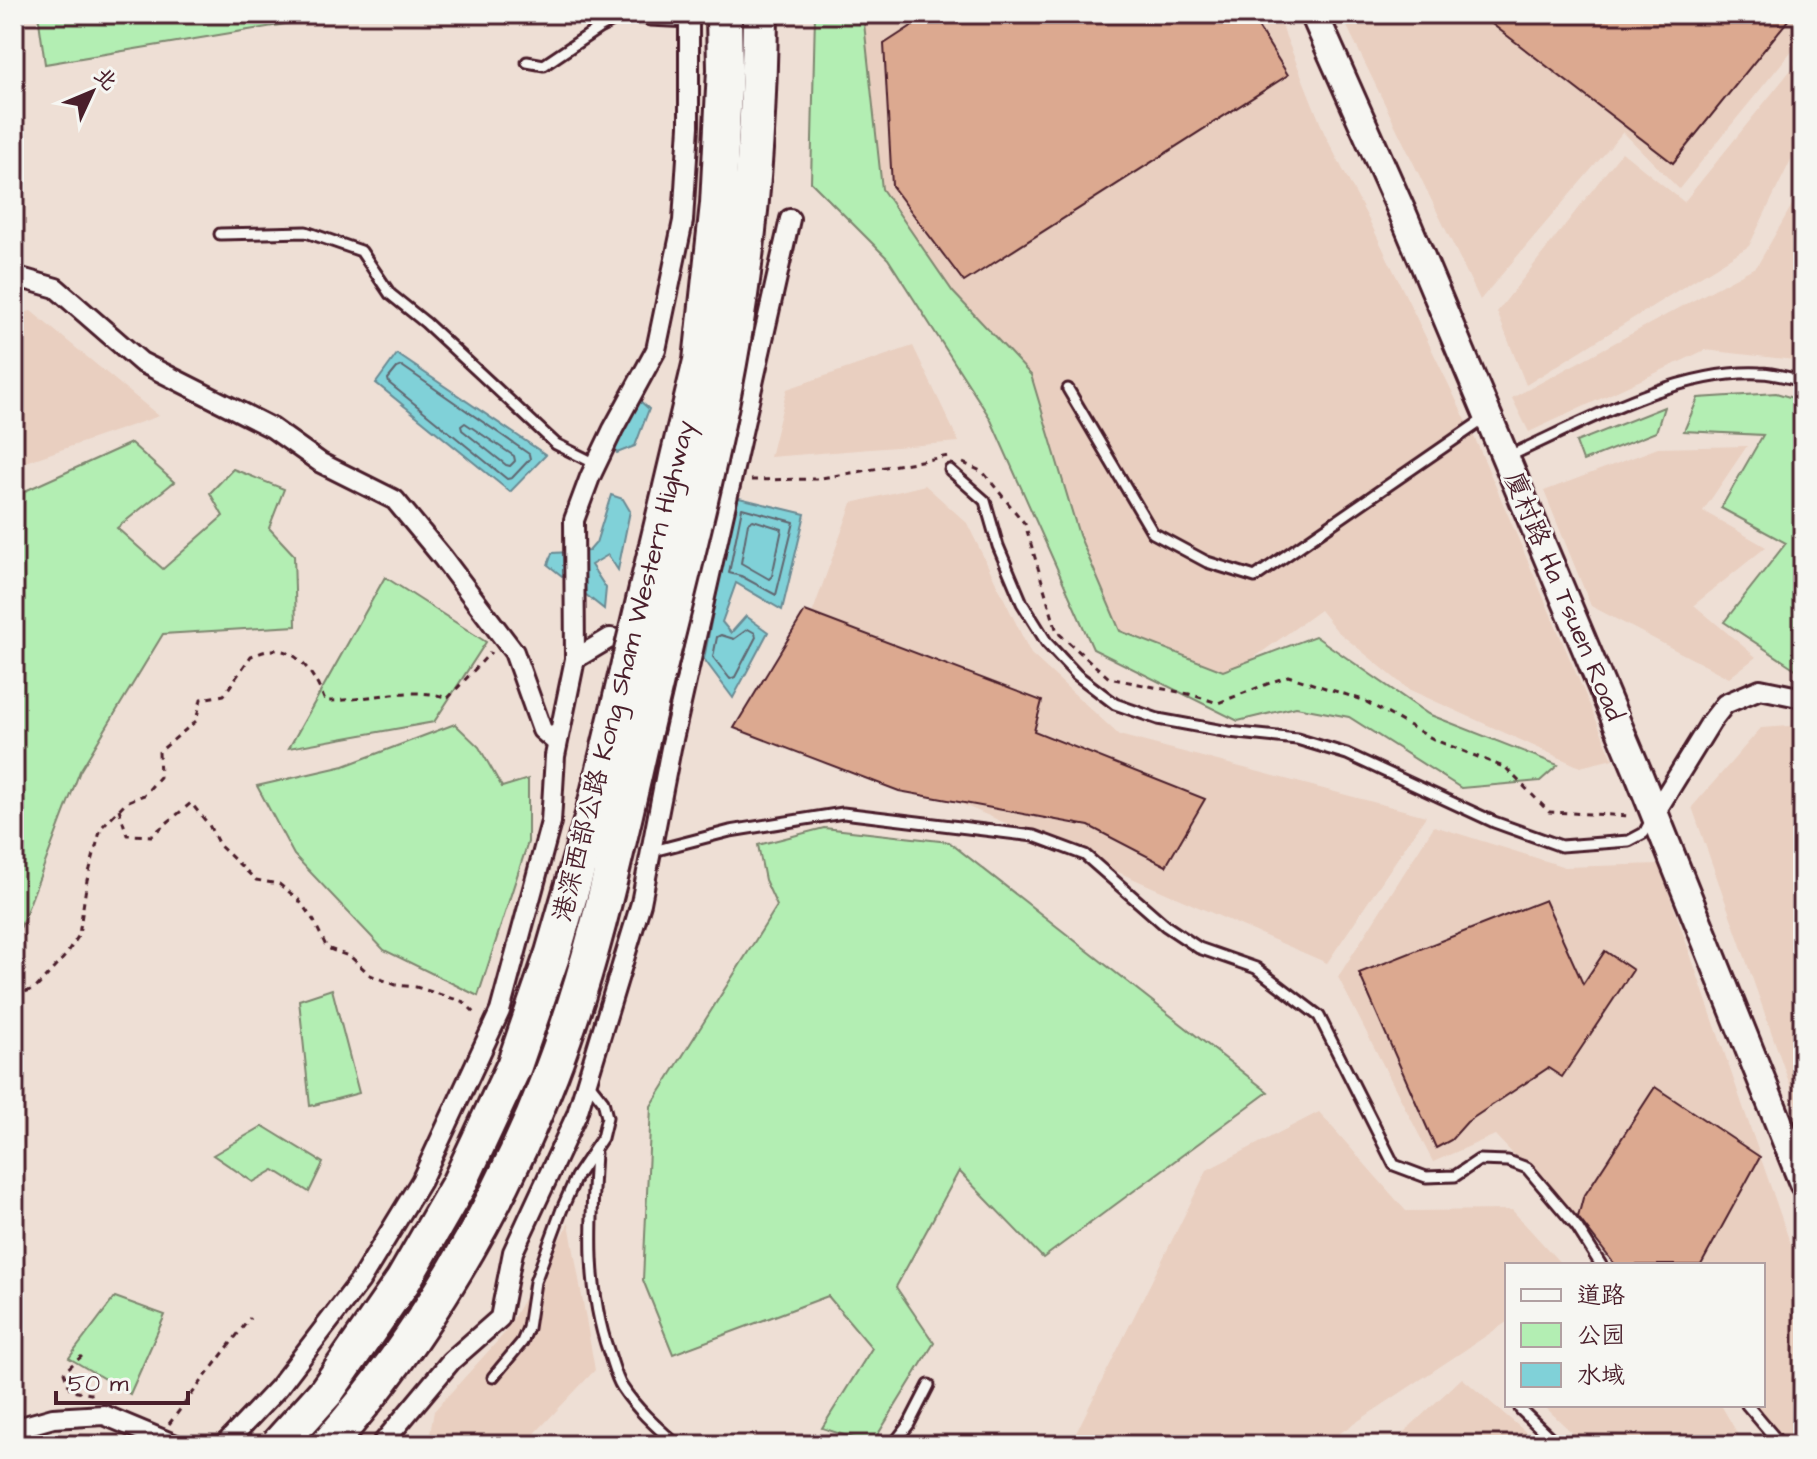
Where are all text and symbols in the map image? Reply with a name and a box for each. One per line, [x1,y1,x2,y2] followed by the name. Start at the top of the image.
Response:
[52,52,132,132] north arrow
[87,60,124,98] text: 北
[544,417,706,926] street label: 港深西部公路 Kong Sham Western Highway
[1495,466,1633,726] street label: 廈村路 Ha Tsuen Road
[1505,1263,1765,1407] legend
[1577,1279,1625,1313] text: 道路
[1577,1319,1625,1353] text: 公园
[56,1355,188,1405] scale bar
[1577,1359,1625,1393] text: 水域
[68,1367,129,1401] text: 50 m

